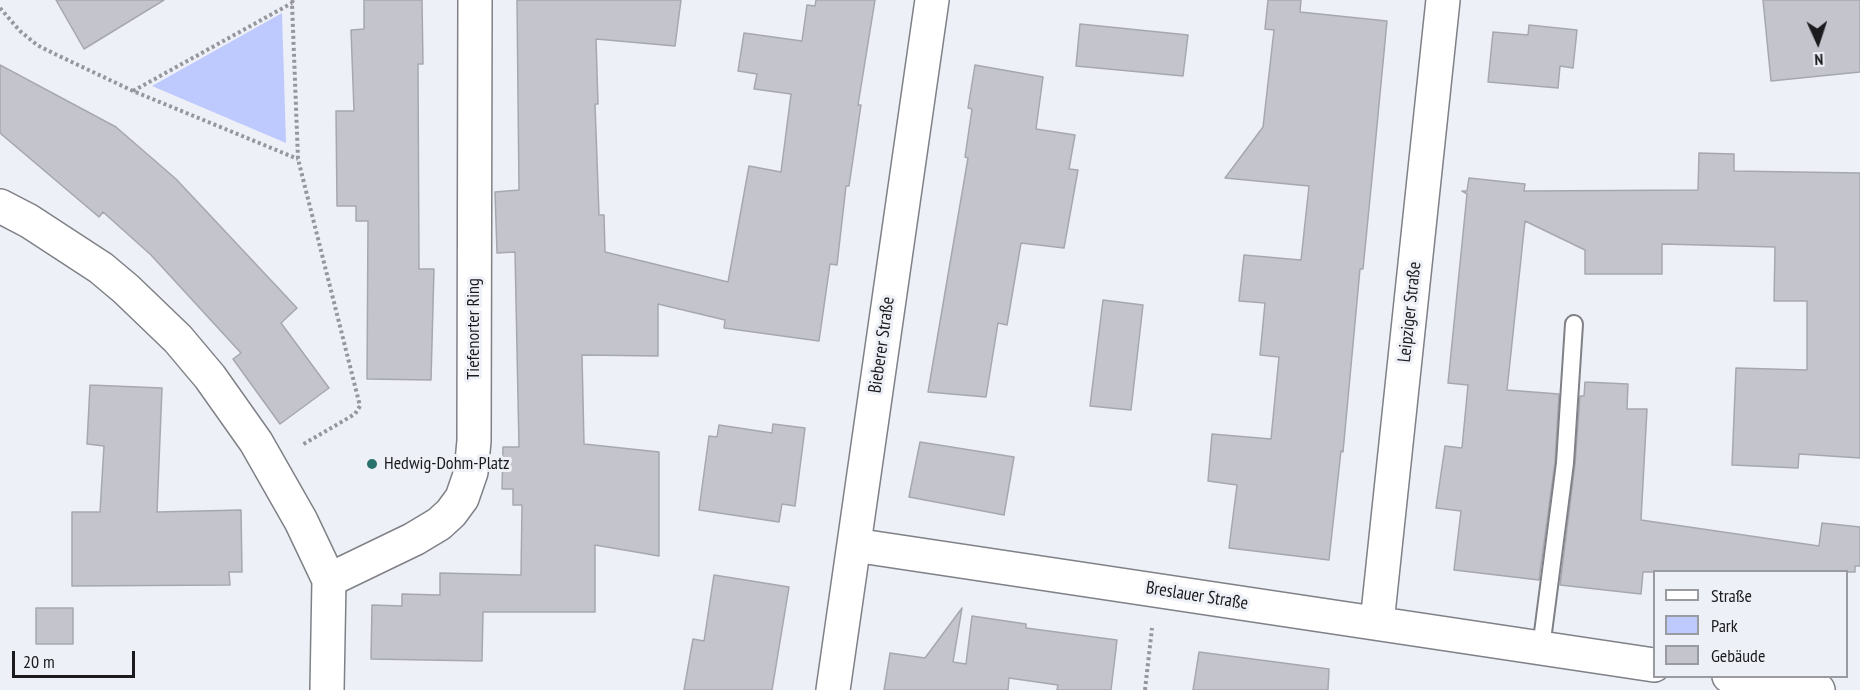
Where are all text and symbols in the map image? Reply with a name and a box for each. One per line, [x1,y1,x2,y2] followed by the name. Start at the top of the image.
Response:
[1788,12,1848,72] north arrow
[1814,50,1824,70] text: N
[1394,261,1426,363] street label: Leipziger Straße
[463,278,485,380] street label: Tiefenorter Ring
[865,295,899,395] street label: Bieberer Straße
[384,453,509,475] place label: Hedwig-Dohm-Platz
[365,457,379,471] marker: Hedwig-Dohm-Platz
[1653,570,1848,678] legend
[1144,577,1250,615] street label: Breslauer Straße
[1711,584,1752,607] text: Straße
[1711,614,1738,637] text: Park
[15,639,138,677] scale bar
[1711,644,1765,667] text: Gebäude
[23,650,55,673] text: 20 m

